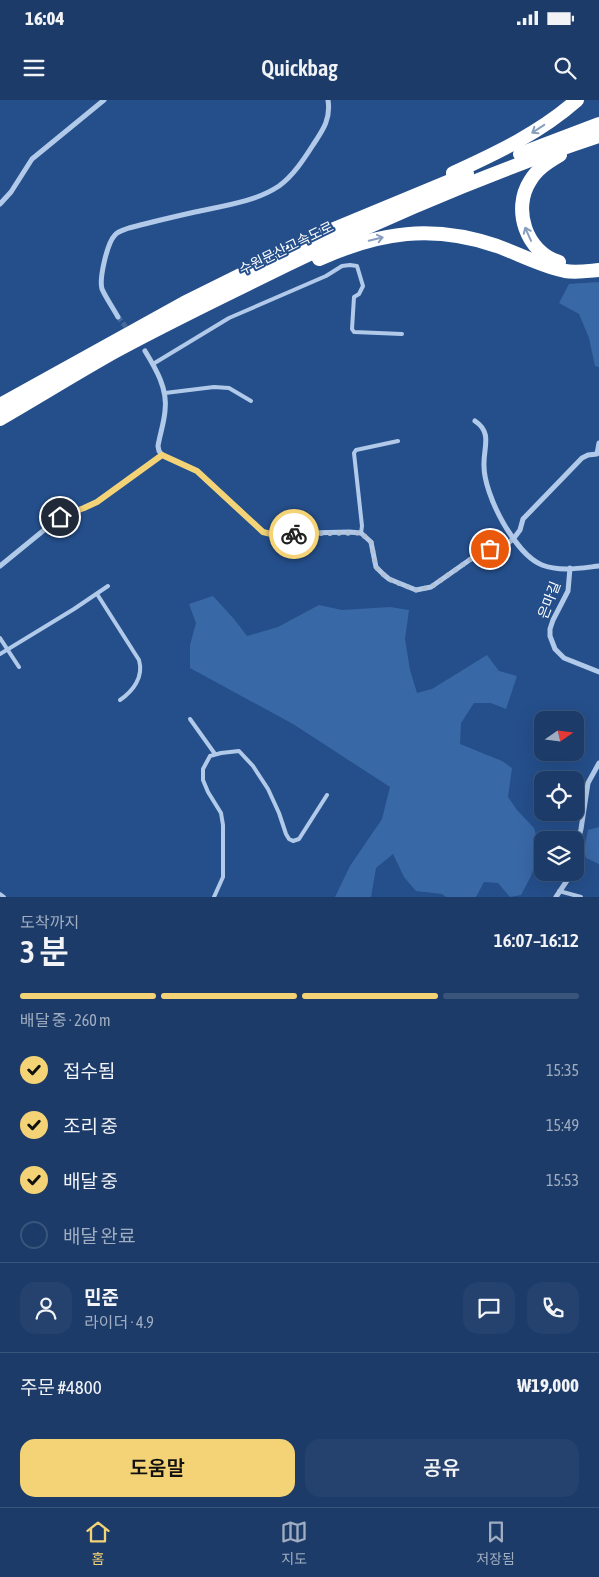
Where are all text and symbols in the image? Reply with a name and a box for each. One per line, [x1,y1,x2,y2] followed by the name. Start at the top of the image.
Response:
[25,7,64,29] text: 16:04
[20,54,48,82] icon: menu
[551,54,579,82] icon: search
[261,55,338,81] text: Quickbag
[531,124,545,134] one-way arrow
[236,218,336,278] street label: 수원문산고속도로
[523,227,533,242] one-way arrow
[368,234,384,243] one-way arrow
[39,496,81,538] pin
[46,503,74,531] icon: home
[269,509,319,559] courier
[280,520,308,548] icon: bike
[469,528,511,570] pin
[476,535,504,563] icon: bag
[535,579,563,621] street label: 은마길
[534,711,584,761] north arrow
[534,711,584,881] map controls
[534,771,584,821] button: locate
[534,831,584,881] button: layers
[20,913,79,931] text: 도착까지
[494,929,579,951] text: 16:07–16:12
[20,933,69,970] text: 3 분
[20,1011,110,1029] text: 배달 중 · 260 m
[20,1056,48,1084] icon: check
[63,1060,115,1082] text: 접수됨
[546,1061,579,1079] text: 15:35
[20,1111,48,1139] icon: check
[63,1115,118,1137] text: 조리 중
[546,1116,579,1134] text: 15:49
[20,1166,48,1194] icon: check
[63,1170,118,1192] text: 배달 중
[546,1171,579,1189] text: 15:53
[63,1225,136,1247] text: 배달 완료
[20,1282,72,1334] button: person
[463,1282,515,1334] button: chat
[527,1282,579,1334] button: phone
[84,1286,119,1308] text: 민준
[84,1313,154,1331] text: 라이더 · 4.9
[517,1374,579,1396] text: ₩19,000
[20,1376,102,1398] text: 주문 #4800
[20,1439,295,1497] button: 도움말
[305,1439,579,1497] button: 공유
[84,1518,112,1568] tab: 홈
[280,1518,308,1568] tab: 지도
[476,1518,515,1568] tab: 저장됨

